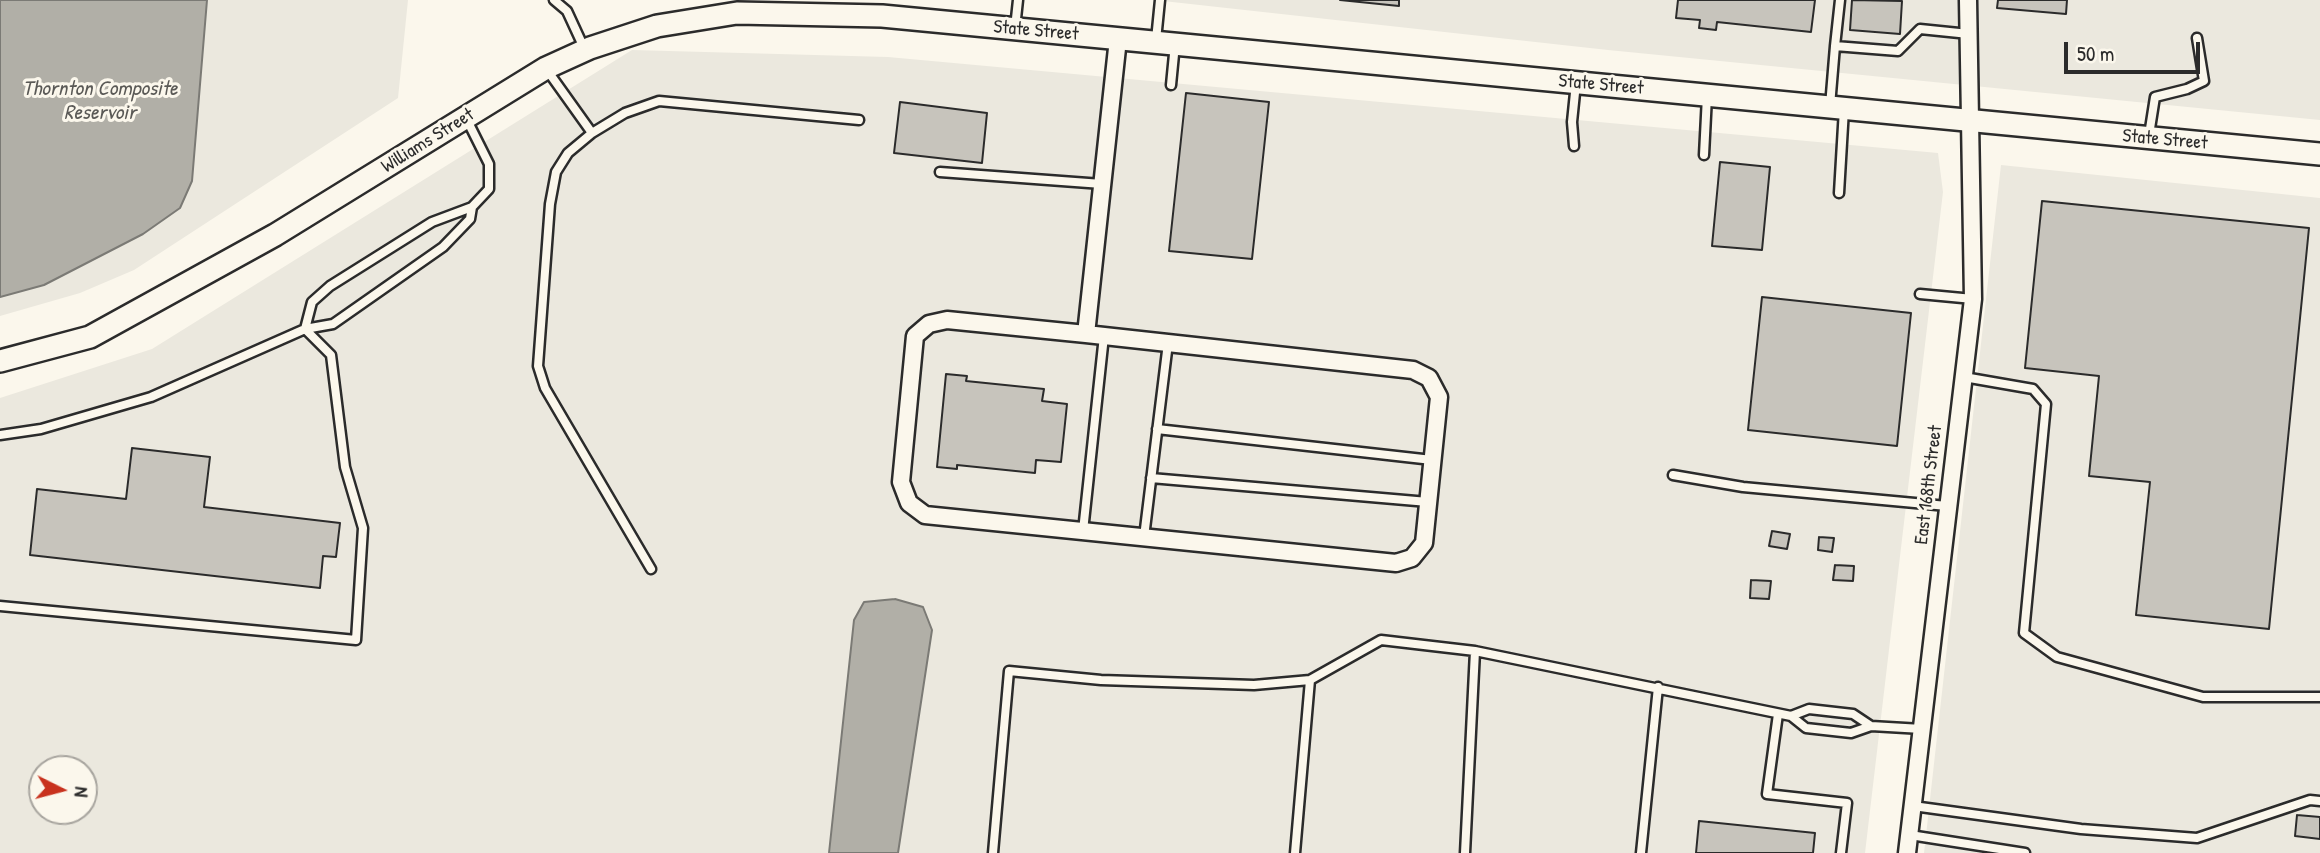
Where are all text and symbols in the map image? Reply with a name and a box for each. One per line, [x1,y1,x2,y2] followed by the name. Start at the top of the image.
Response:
[992,16,1080,46] street label: State Street
[2068,28,2204,72] scale bar
[2077,39,2114,68] text: 50 m
[1557,70,1645,100] street label: State Street
[23,76,177,126] water label: Thornton Composite Reservoir
[378,104,478,178] street label: Williams Street
[2121,125,2209,155] street label: State Street
[1910,424,1948,546] street label: East 168th Street
[28,755,98,825] north arrow
[68,786,95,798] text: N

